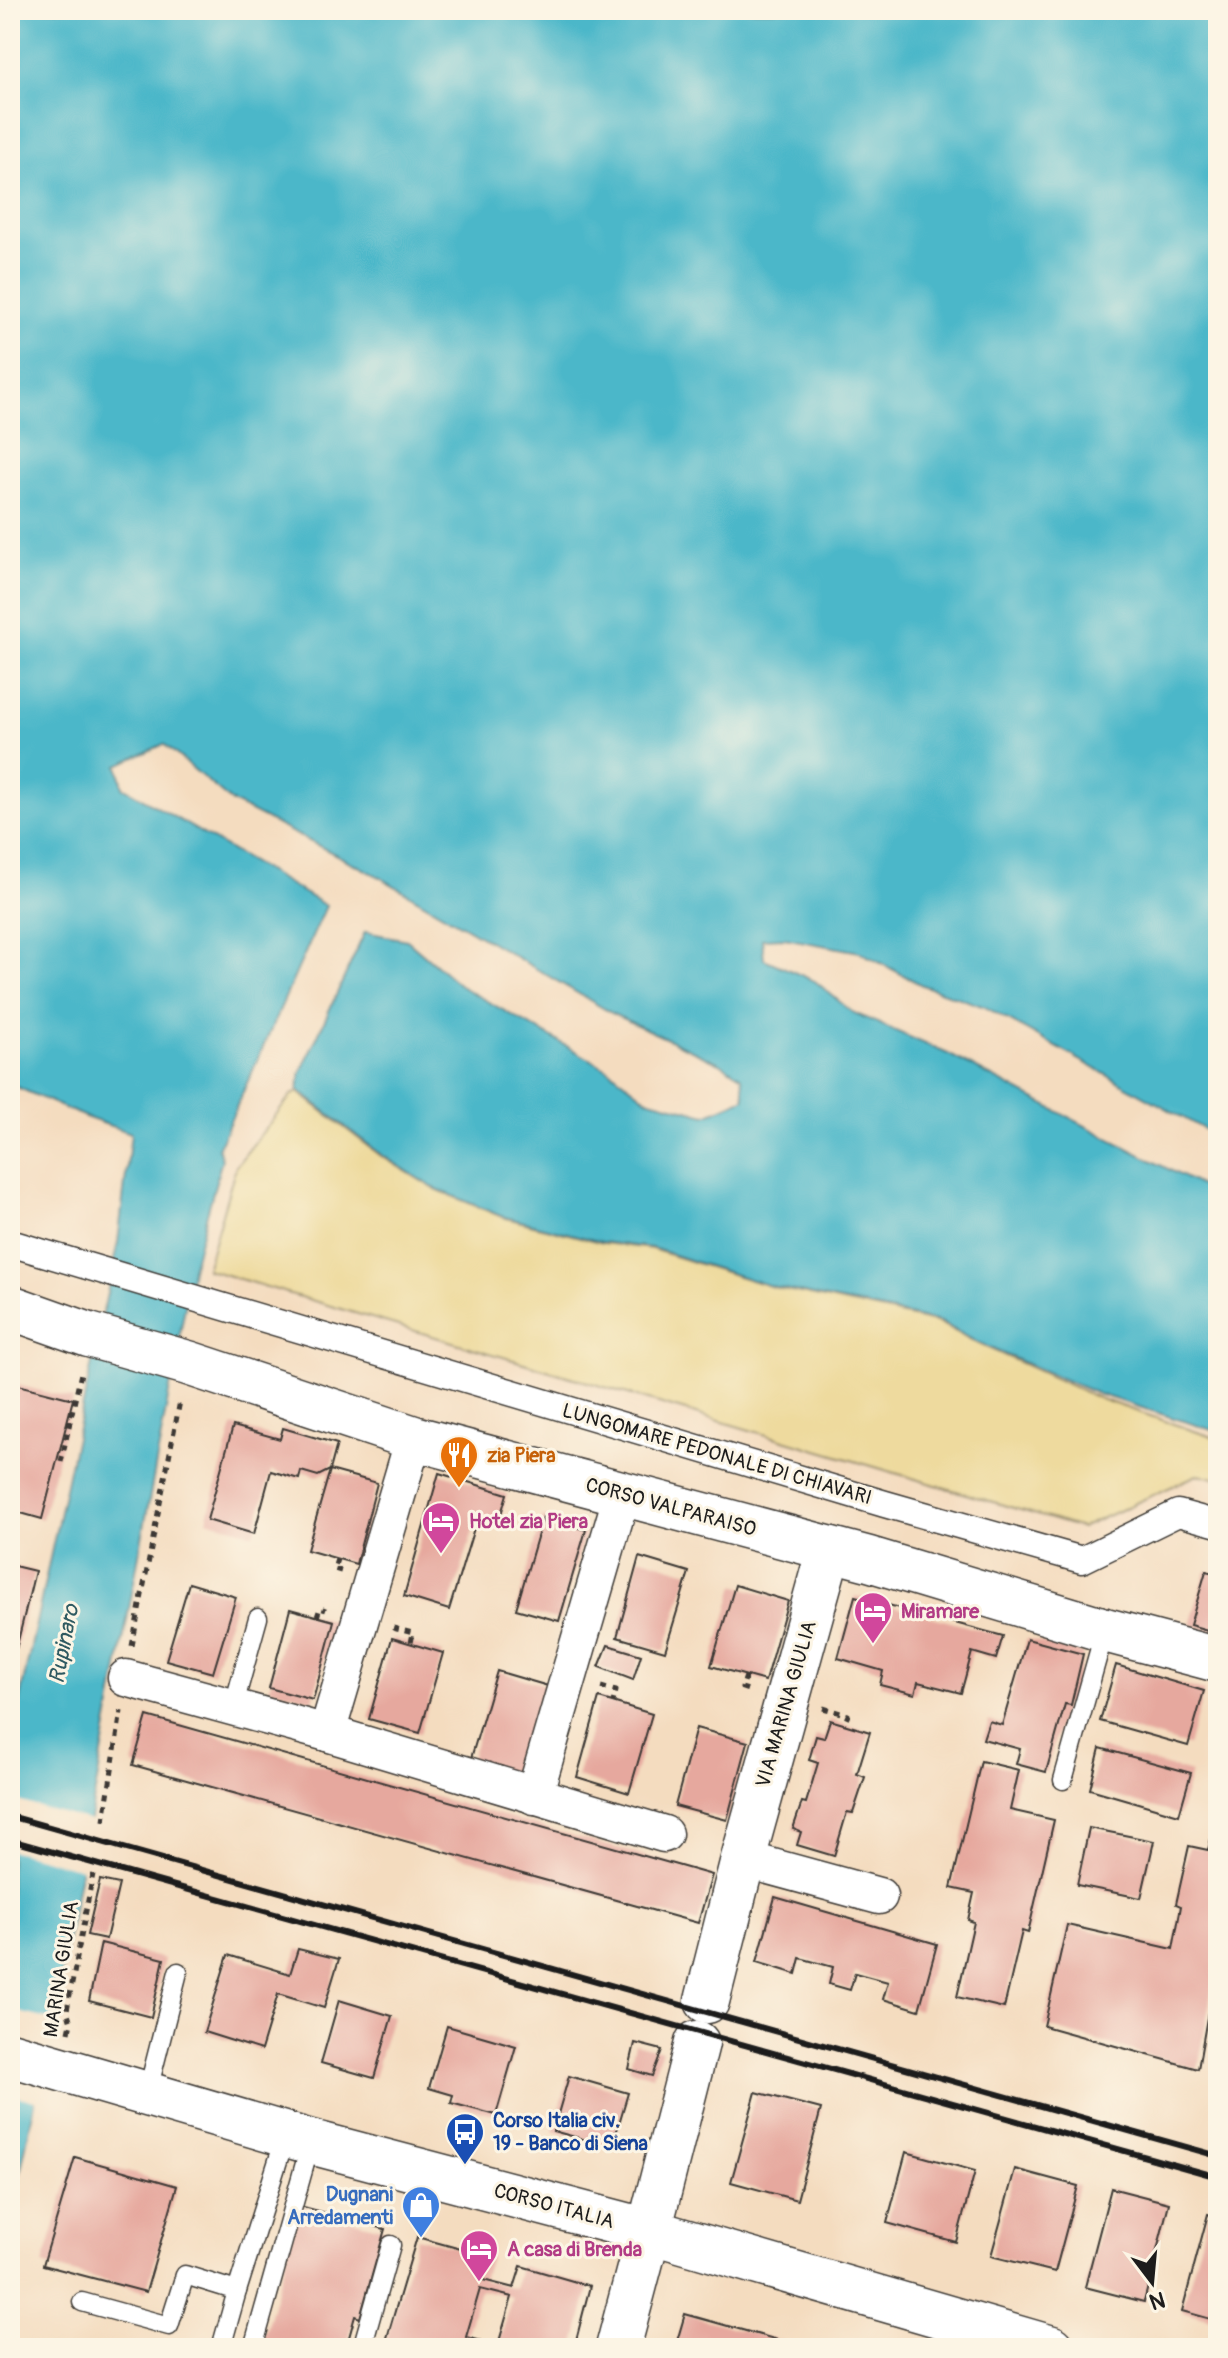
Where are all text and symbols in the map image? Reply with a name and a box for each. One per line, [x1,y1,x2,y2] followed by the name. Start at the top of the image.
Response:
[559,1398,875,1510] street label: LUNGOMARE PEDONALE DI CHIAVARI
[438,1434,480,1489] restaurant icon: zia Piera
[487,1443,556,1468] place label: zia Piera
[583,1472,759,1542] street label: CORSO VALPARAISO
[420,1500,462,1555] hotel icon: Hotel zia Piera
[469,1509,588,1534] place label: Hotel zia Piera
[852,1590,894,1645] hotel icon: Miramare
[901,1599,980,1624] place label: Miramare
[43,1600,86,1686] water label: Rupinaro
[750,1618,822,1790] street label: VIA MARINA GIULIA
[38,1899,84,2039] street label: MARINA GIULIA
[493,2108,648,2156] place label: Corso Italia civ. 19 - Banco di Siena
[444,2111,486,2166] bus stop icon: Corso Italia civ. 19 - Banco di Siena
[491,2178,617,2234] street label: CORSO ITALIA
[287,2182,393,2230] place label: Dugnani Arredamenti
[400,2184,442,2239] shop icon: Dugnani Arredamenti
[458,2228,500,2283] hotel icon: A casa di Brenda
[507,2237,642,2262] place label: A casa di Brenda
[1112,2242,1192,2322] north arrow
[1146,2285,1168,2316] text: N

